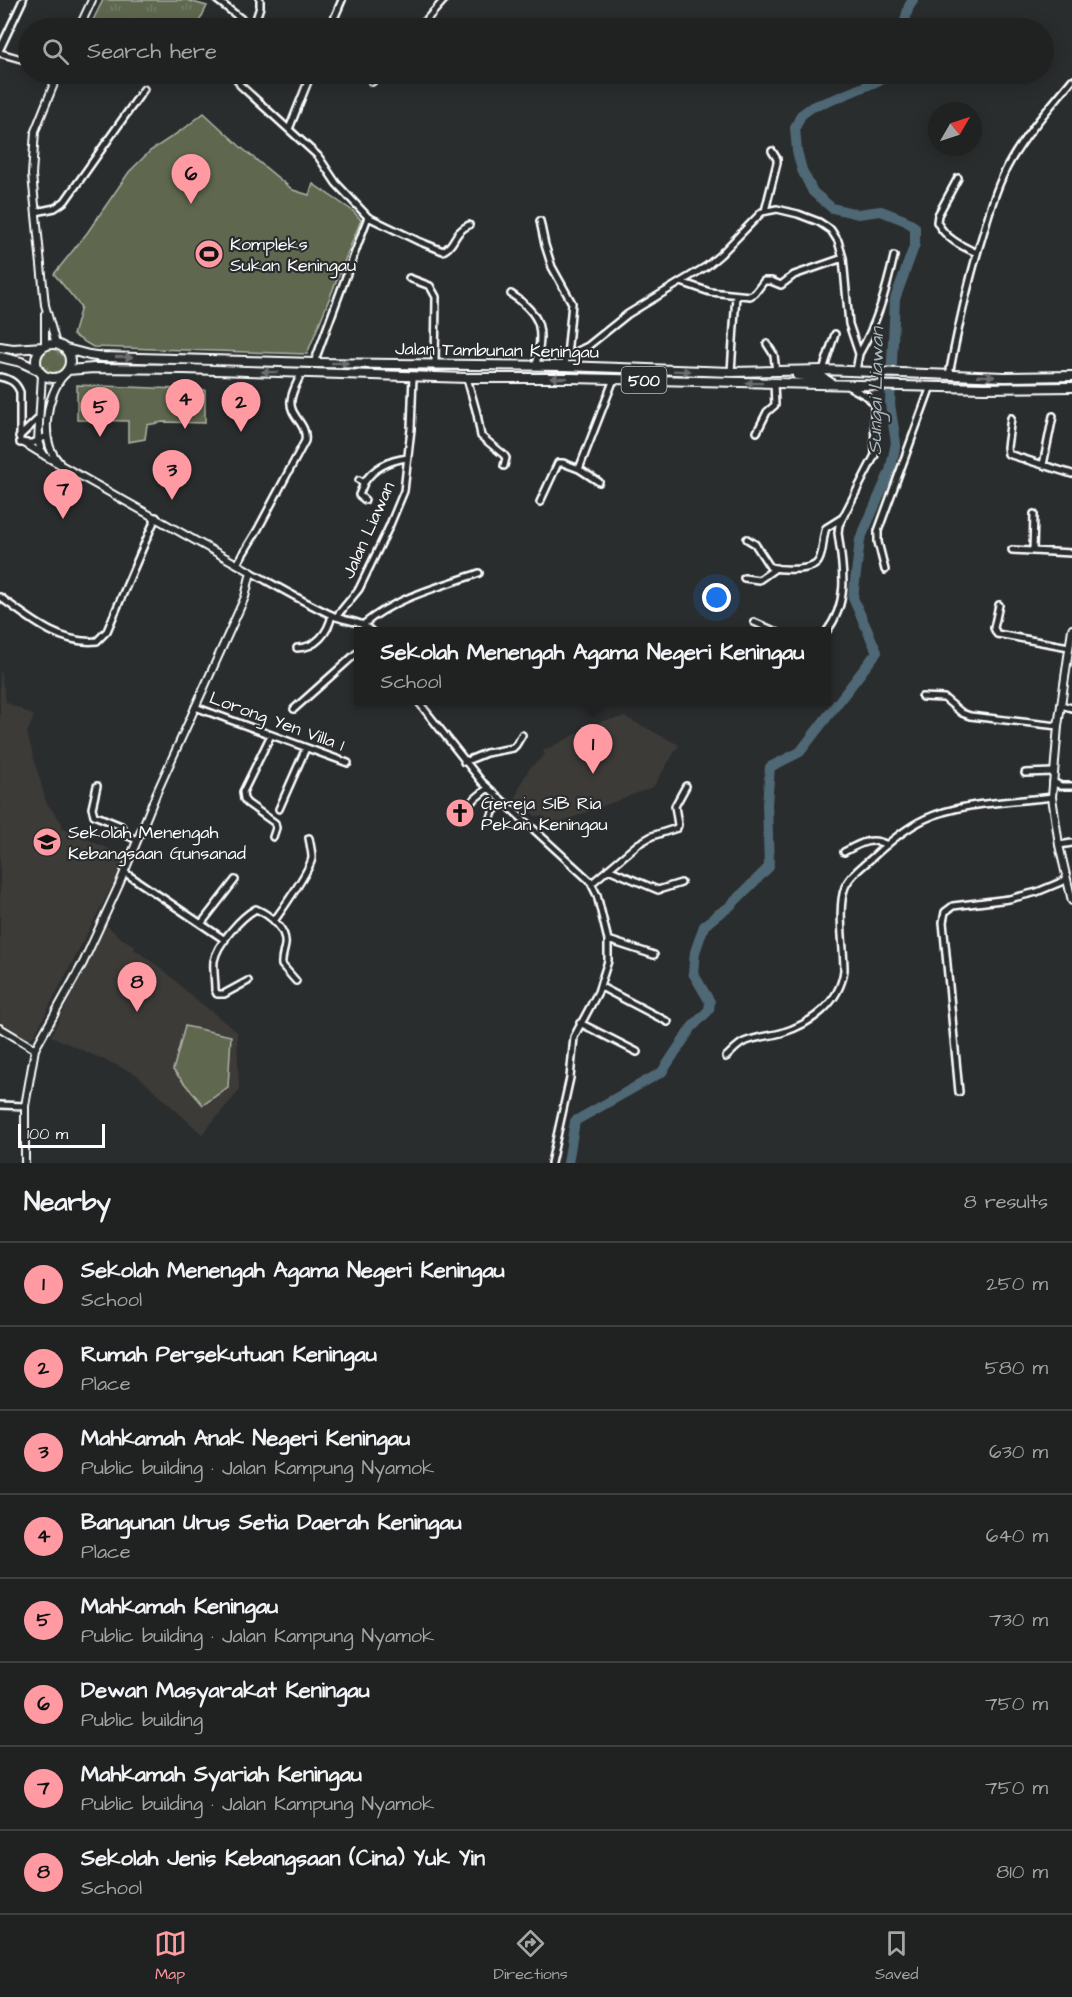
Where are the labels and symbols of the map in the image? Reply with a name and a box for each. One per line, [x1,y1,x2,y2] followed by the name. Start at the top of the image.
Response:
[928,102,982,156] north arrow
[172,154,210,204] pin: 6
[230,232,356,279] place label: Kompleks Sukan Keningau
[193,238,225,270] sports icon: Kompleks Sukan Keningau
[861,325,892,455] water label: Sungai Liawan
[395,336,599,366] street label: Jalan Tambunan Keningau
[114,353,133,362] one-way arrow
[330,358,349,368] one-way arrow
[673,366,692,375] one-way arrow
[261,367,280,376] one-way arrow
[622,367,666,393] road number: 500
[977,372,996,381] one-way arrow
[549,373,568,382] one-way arrow
[744,378,763,388] one-way arrow
[166,380,204,429] pin: 4
[222,382,260,432] pin: 2
[80,388,120,437] pin: 5
[152,450,192,500] pin: 3
[44,470,82,519] pin: 7
[336,478,401,583] street label: Jalan Liawan
[702,583,731,612] your location
[205,685,348,758] street label: Lorong Yen Villa 1
[574,724,612,774] pin: 1
[481,791,608,838] place label: Gereja SIB Ria Pekan Keningau
[444,797,476,829] church icon: Gereja SIB Ria Pekan Keningau
[68,820,246,867] place label: Sekolah Menengah Kebangsaan Gunsanad
[31,826,63,858] school or university icon: Sekolah Menengah Kebangsaan Gunsanad
[118,962,156,1012] pin: 8
[18,1121,105,1148] scale bar

